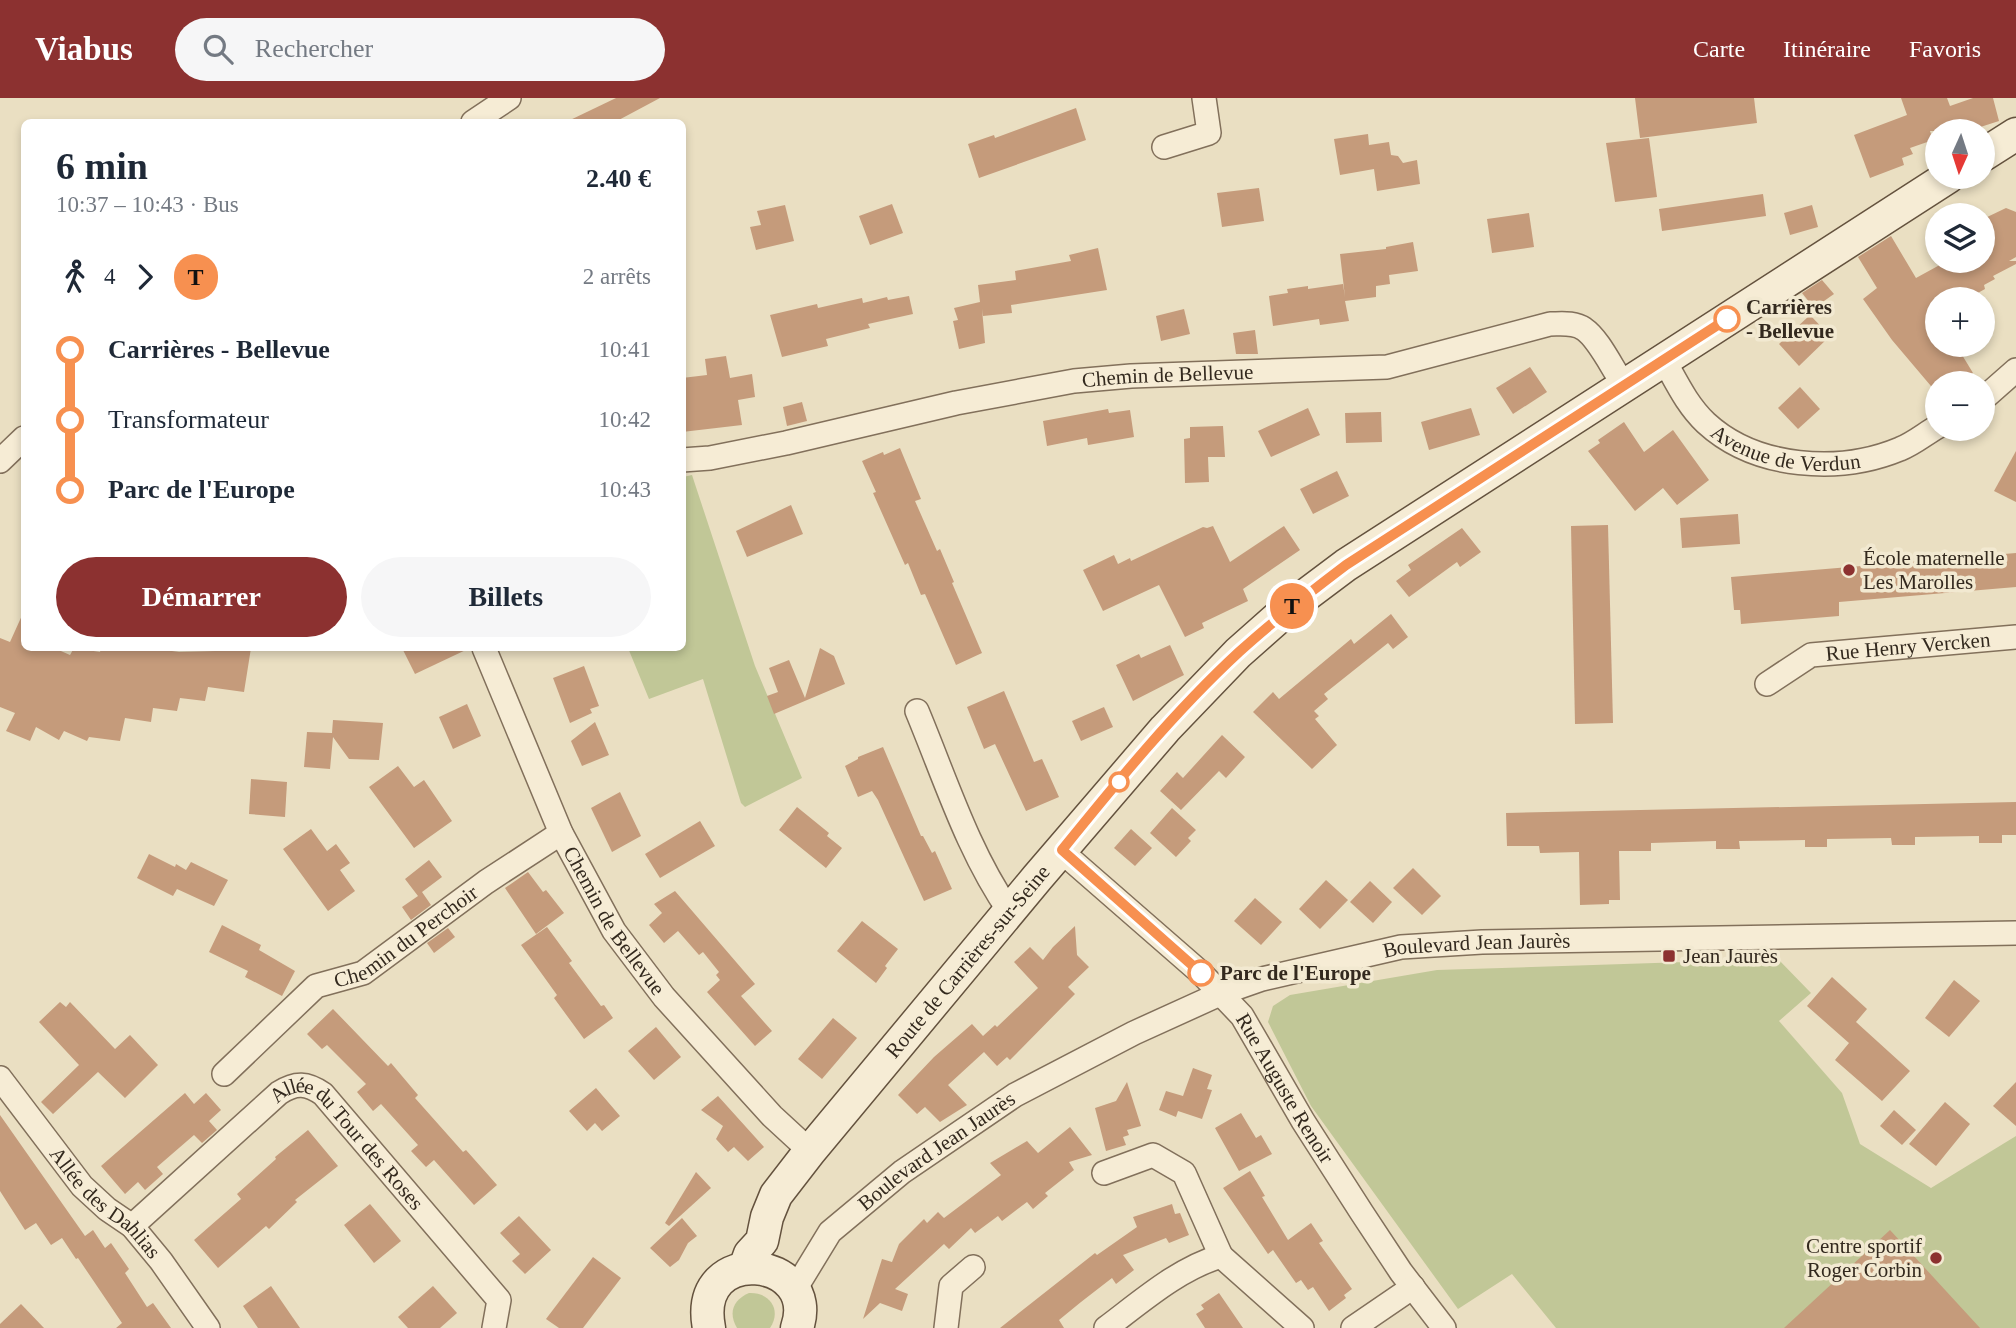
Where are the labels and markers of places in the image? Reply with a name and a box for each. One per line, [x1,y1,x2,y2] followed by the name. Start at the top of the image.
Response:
[1746,295,1834,343] place label: Carrières - Bellevue
[1714,306,1740,332] marker: Carrières - Bellevue
[1863,546,2005,594] place label: École maternelle Les Marolles
[1841,562,1857,578] marker: École maternelle Les Marolles
[1109,772,1129,792] unlabelled marker
[1683,944,1778,968] place label: Jean Jaurès
[1661,948,1677,964] marker: Jean Jaurès
[1188,960,1214,986] marker: Parc de l'Europe
[1220,961,1371,985] place label: Parc de l'Europe
[1806,1234,1922,1282] place label: Centre sportif Roger Corbin
[1928,1250,1944,1266] marker: Centre sportif Roger Corbin

